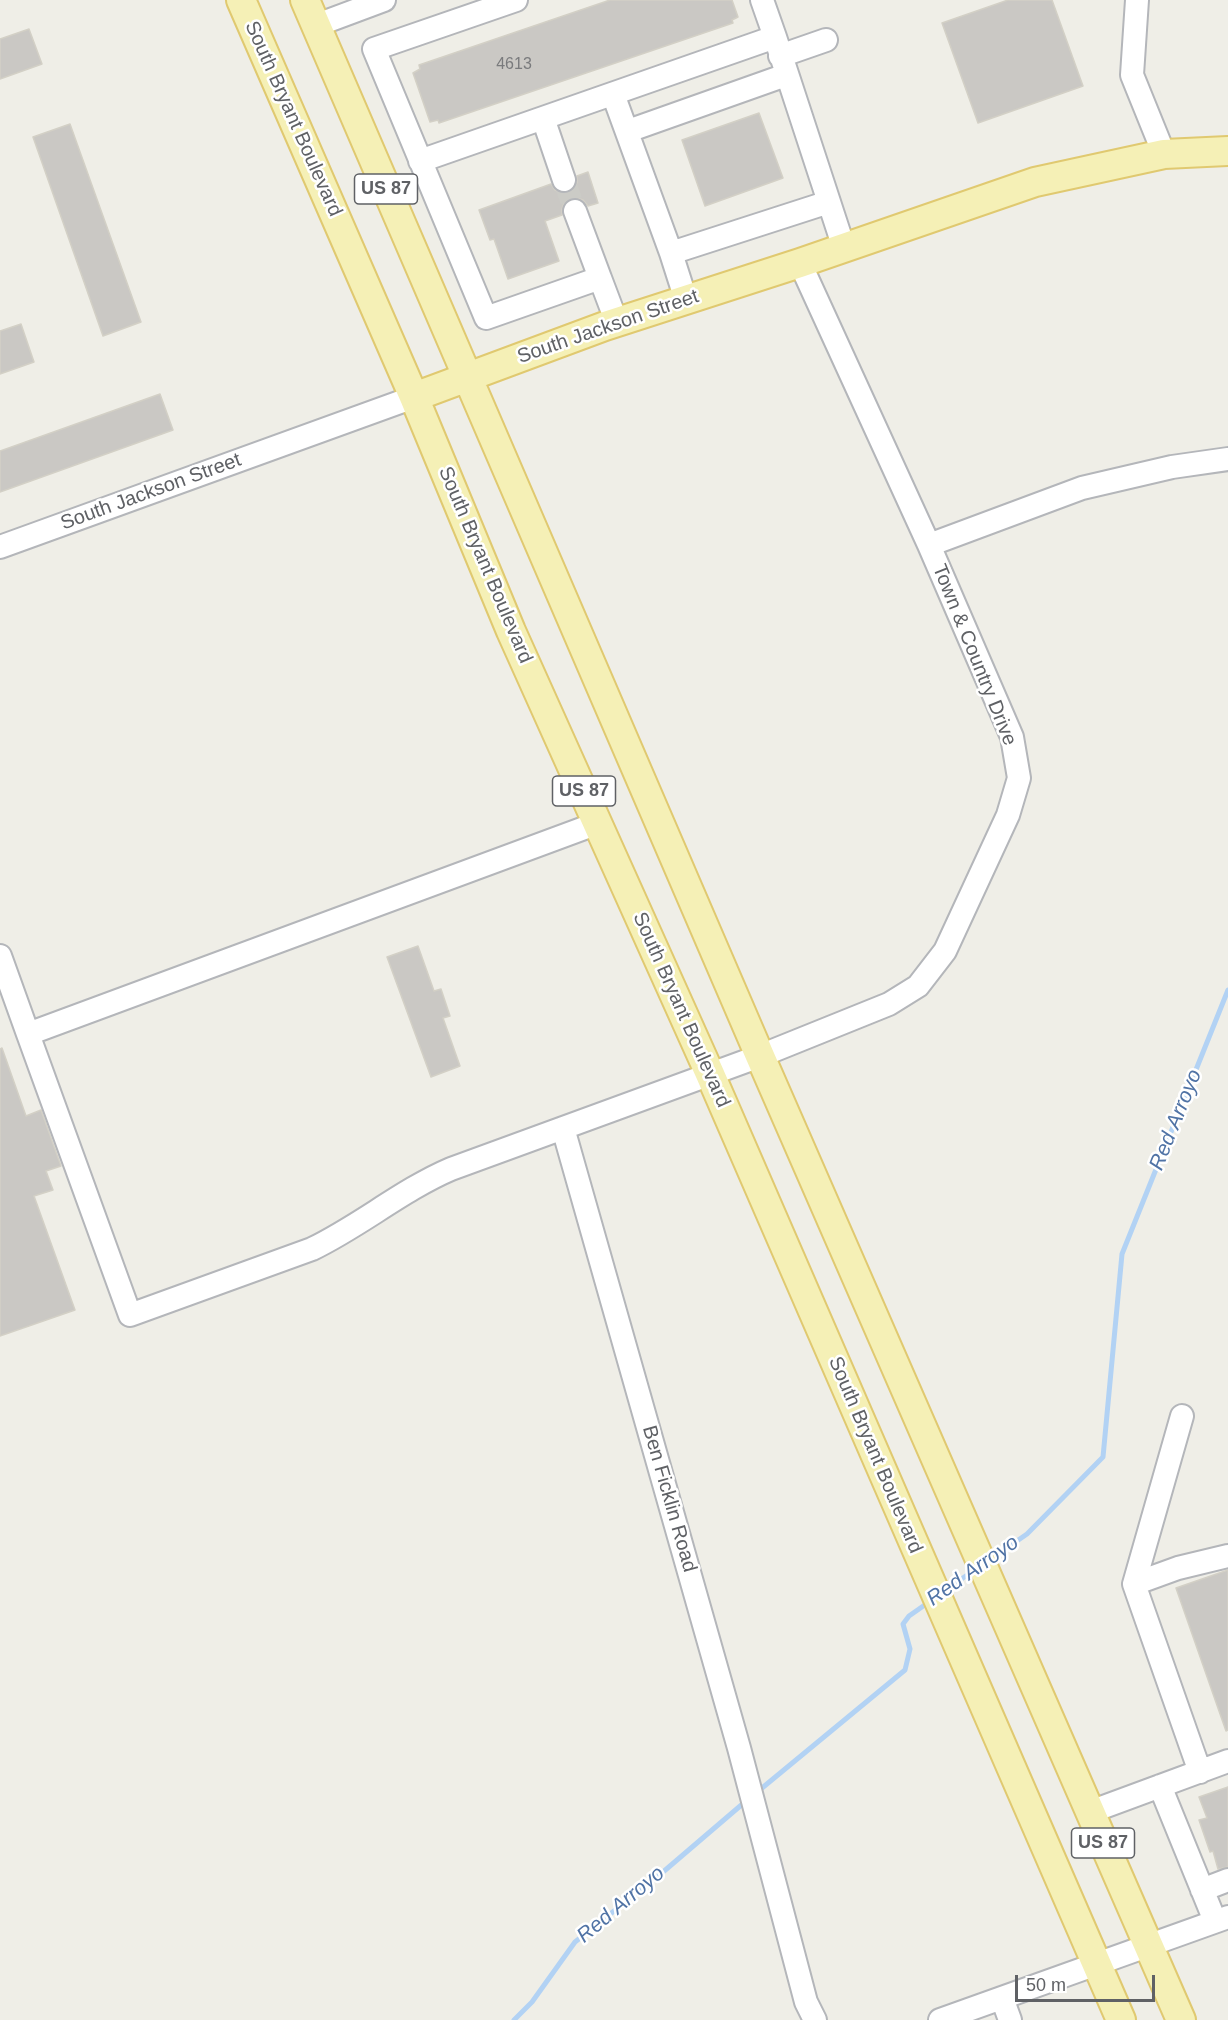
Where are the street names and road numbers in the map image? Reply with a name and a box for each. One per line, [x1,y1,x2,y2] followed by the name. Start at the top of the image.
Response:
[239,18,347,220] street label: South Bryant Boulevard
[354,174,418,204] road number: US 87
[514,285,702,369] street label: South Jackson Street
[58,448,244,536] street label: South Jackson Street
[433,463,537,667] street label: South Bryant Boulevard
[927,561,1021,749] street label: Town & Country Drive
[552,776,616,806] road number: US 87
[627,909,735,1111] street label: South Bryant Boulevard
[823,1353,927,1557] street label: South Bryant Boulevard
[637,1423,701,1575] street label: Ben Ficklin Road
[1072,1828,1134,1858] road number: US 87

